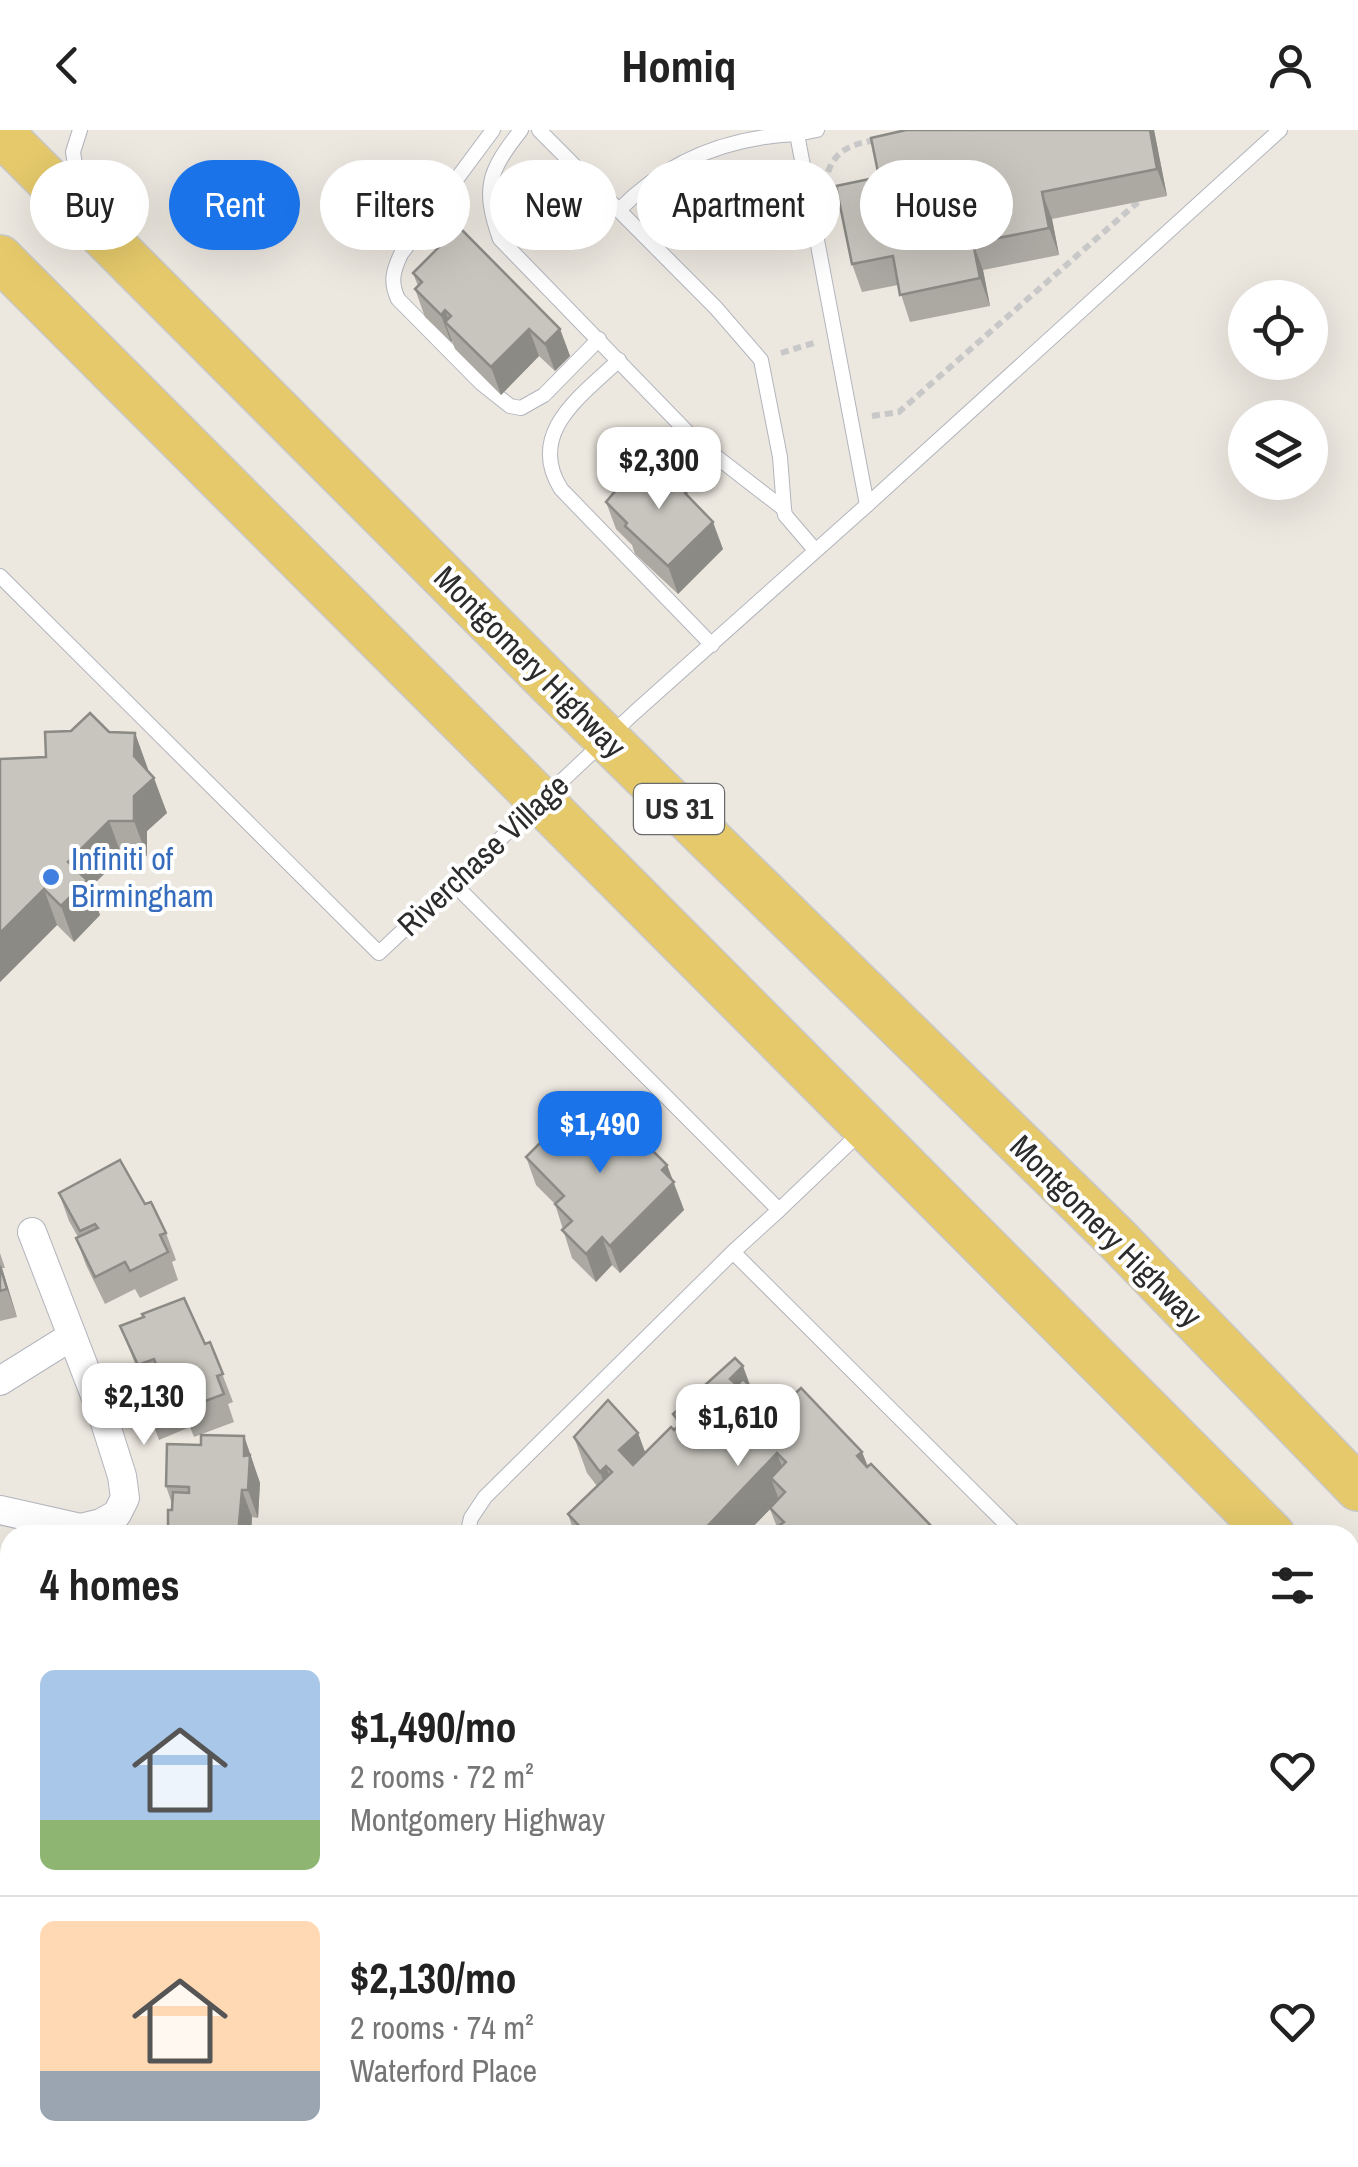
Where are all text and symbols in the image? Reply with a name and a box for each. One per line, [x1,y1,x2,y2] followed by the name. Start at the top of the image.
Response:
[622,35,736,96] text: Homiq
[40,38,95,93] icon: back
[1263,38,1318,93] icon: person
[30,160,149,250] chip: Buy
[169,160,300,250] chip: Rent
[320,160,470,250] chip: Filters
[490,160,617,250] chip: New
[637,160,840,250] chip: Apartment
[860,160,1013,250] chip: House
[1228,280,1328,500] map controls
[1228,280,1328,380] button: locate
[1228,400,1328,500] button: layers
[578,427,740,512] pin: $2,300
[619,438,699,481] text: $2,300
[425,556,636,767] street label: Montgomery Highway
[388,764,578,945] street label: Riverchase Village
[634,784,724,834] road number: US 31
[71,837,214,917] place label: Infiniti of Birmingham
[40,866,62,888] marker: Infiniti of Birmingham
[519,1091,681,1176] pin: $1,490
[560,1102,640,1145] text: $1,490
[1001,1125,1212,1336] street label: Montgomery Highway
[63,1363,225,1448] pin: $2,130
[104,1374,184,1417] text: $2,130
[657,1384,819,1469] pin: $1,610
[698,1395,778,1438] text: $1,610
[40,1557,180,1613] text: 4 homes
[1265,1558,1320,1613] icon: filters
[350,1699,517,1755] text: $1,490/mo
[120,1710,240,1830] icon: home
[1265,1743,1320,1798] icon: heart
[350,1755,534,1798] text: 2 rooms · 72 m²
[350,1798,605,1841] text: Montgomery Highway
[350,1950,517,2006] text: $2,130/mo
[120,1961,240,2081] icon: home
[1265,1994,1320,2049] icon: heart
[350,2006,534,2049] text: 2 rooms · 74 m²
[350,2049,537,2092] text: Waterford Place

